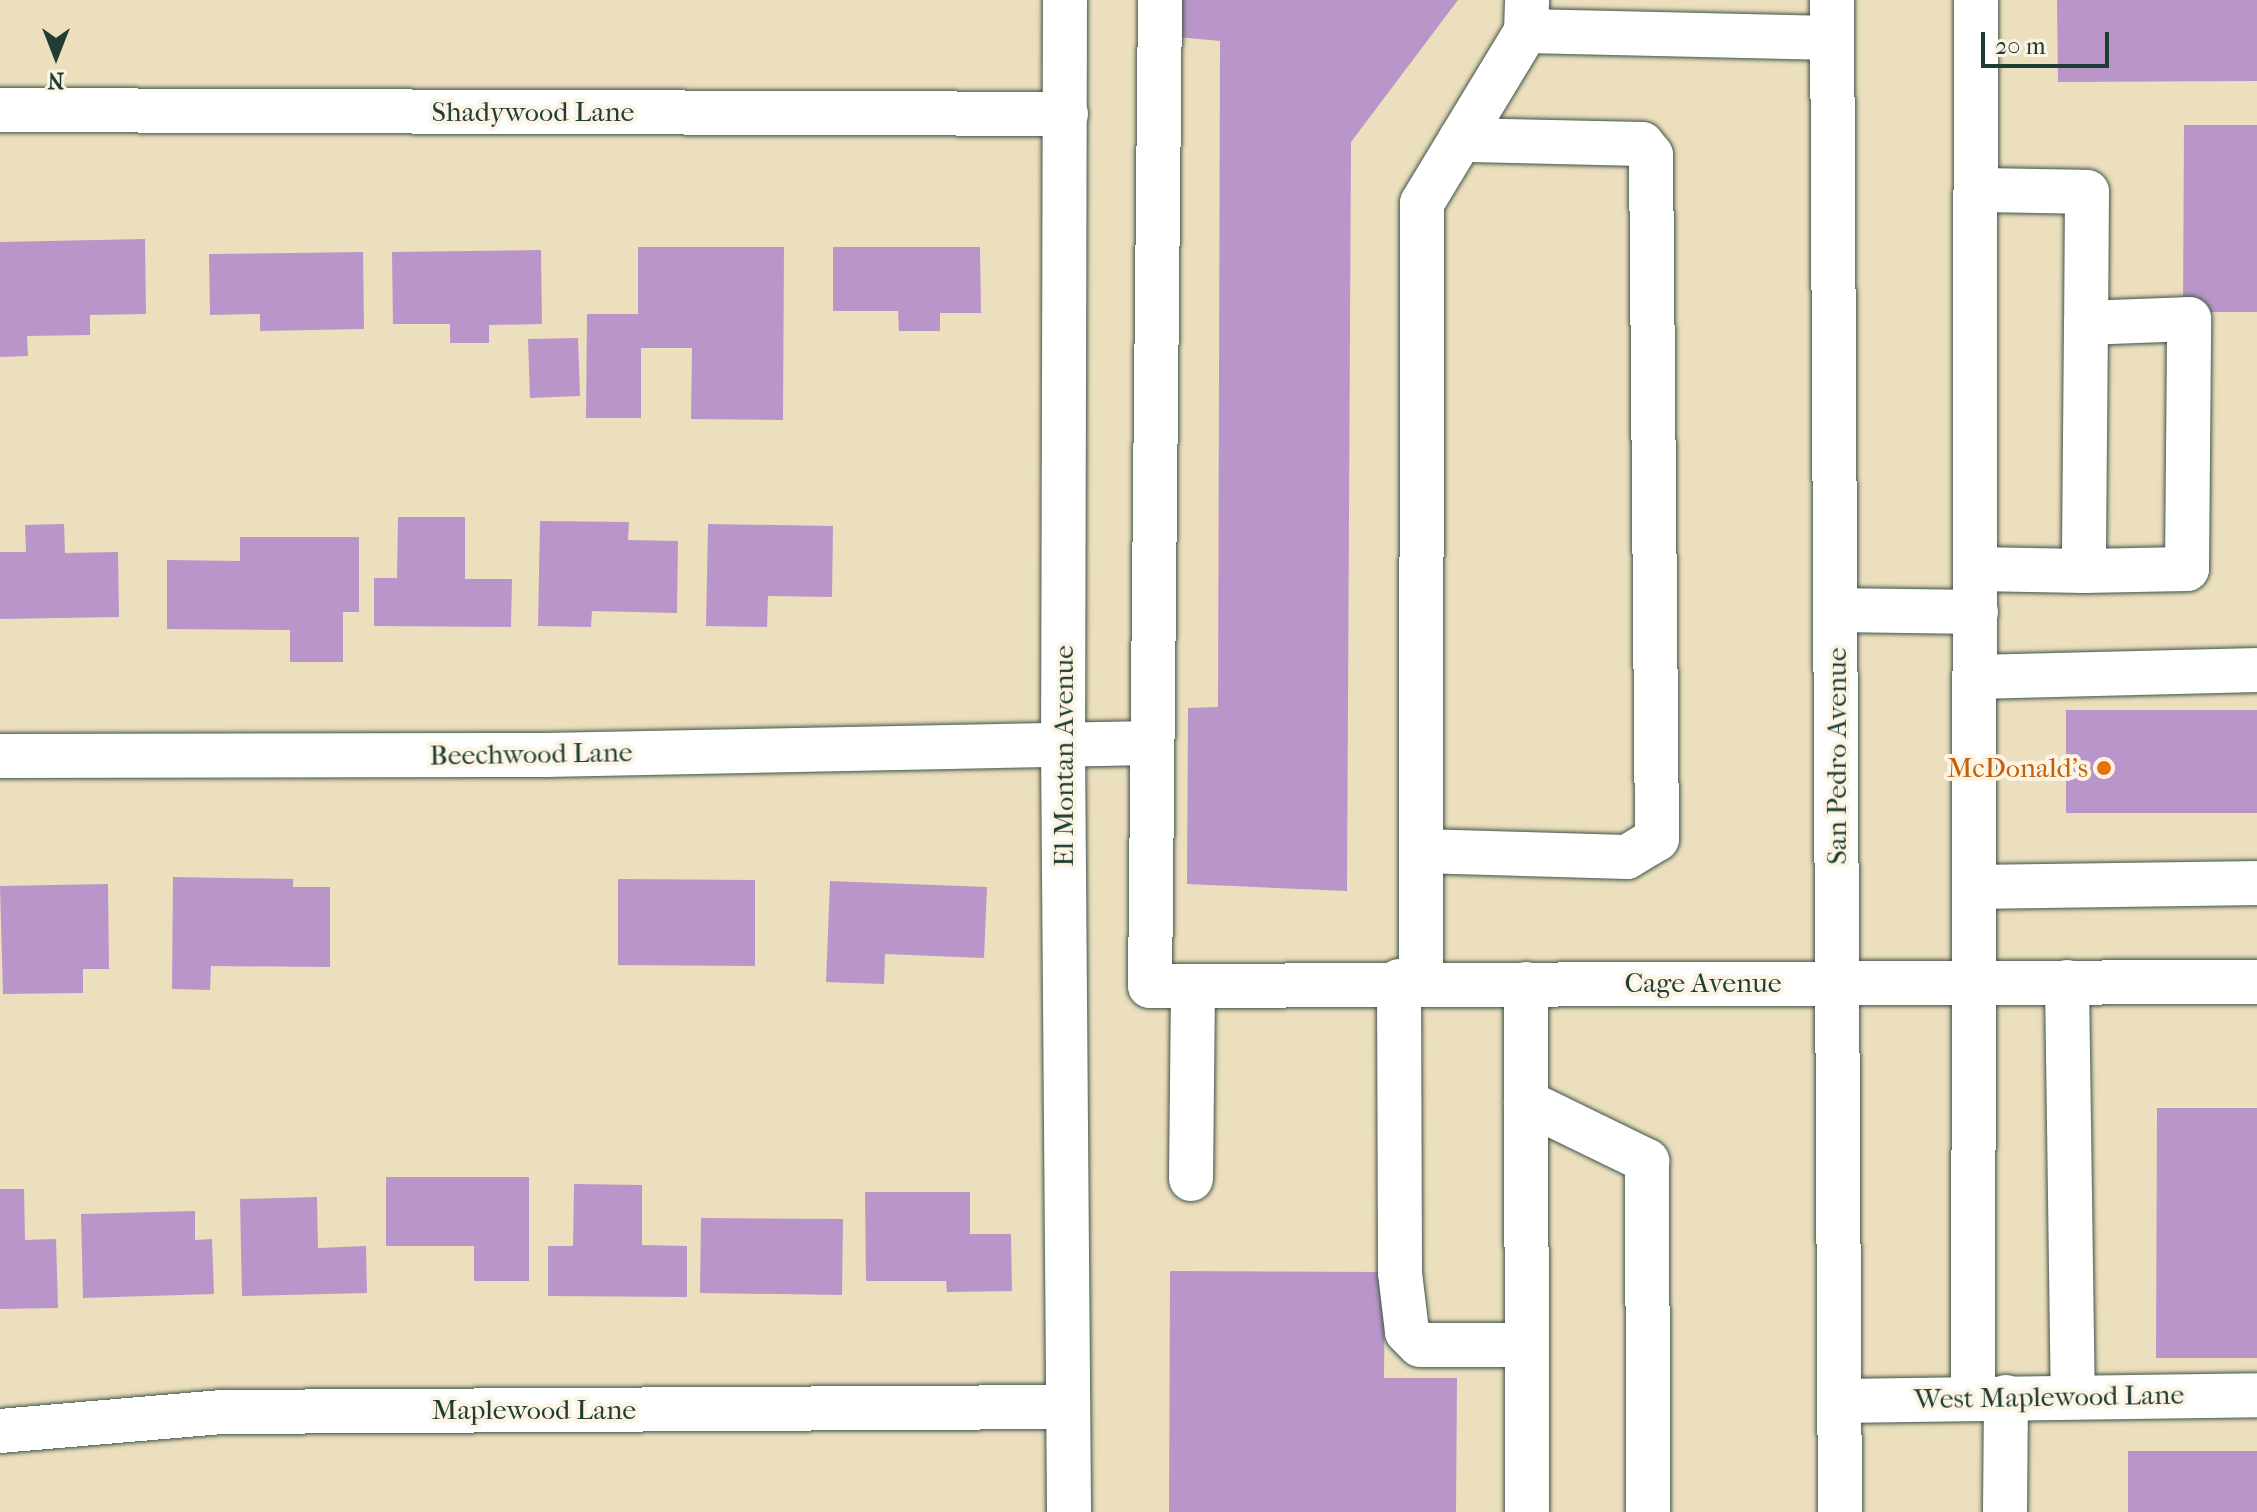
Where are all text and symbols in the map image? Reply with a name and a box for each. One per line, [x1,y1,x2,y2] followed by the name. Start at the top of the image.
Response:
[16,16,96,96] north arrow
[1985,16,2113,66] scale bar
[1995,32,2046,60] text: 20 m
[48,67,64,93] text: N
[432,95,634,129] street label: Shadywood Lane
[1047,645,1081,867] street label: El Montan Avenue
[1820,647,1854,865] street label: San Pedro Avenue
[429,735,633,773] street label: Beechwood Lane
[1947,751,2088,785] place label: McDonald's
[2095,759,2113,777] marker: McDonald's
[1625,966,1781,1000] street label: Cage Avenue
[1914,1378,2184,1416] street label: West Maplewood Lane
[432,1393,636,1427] street label: Maplewood Lane

